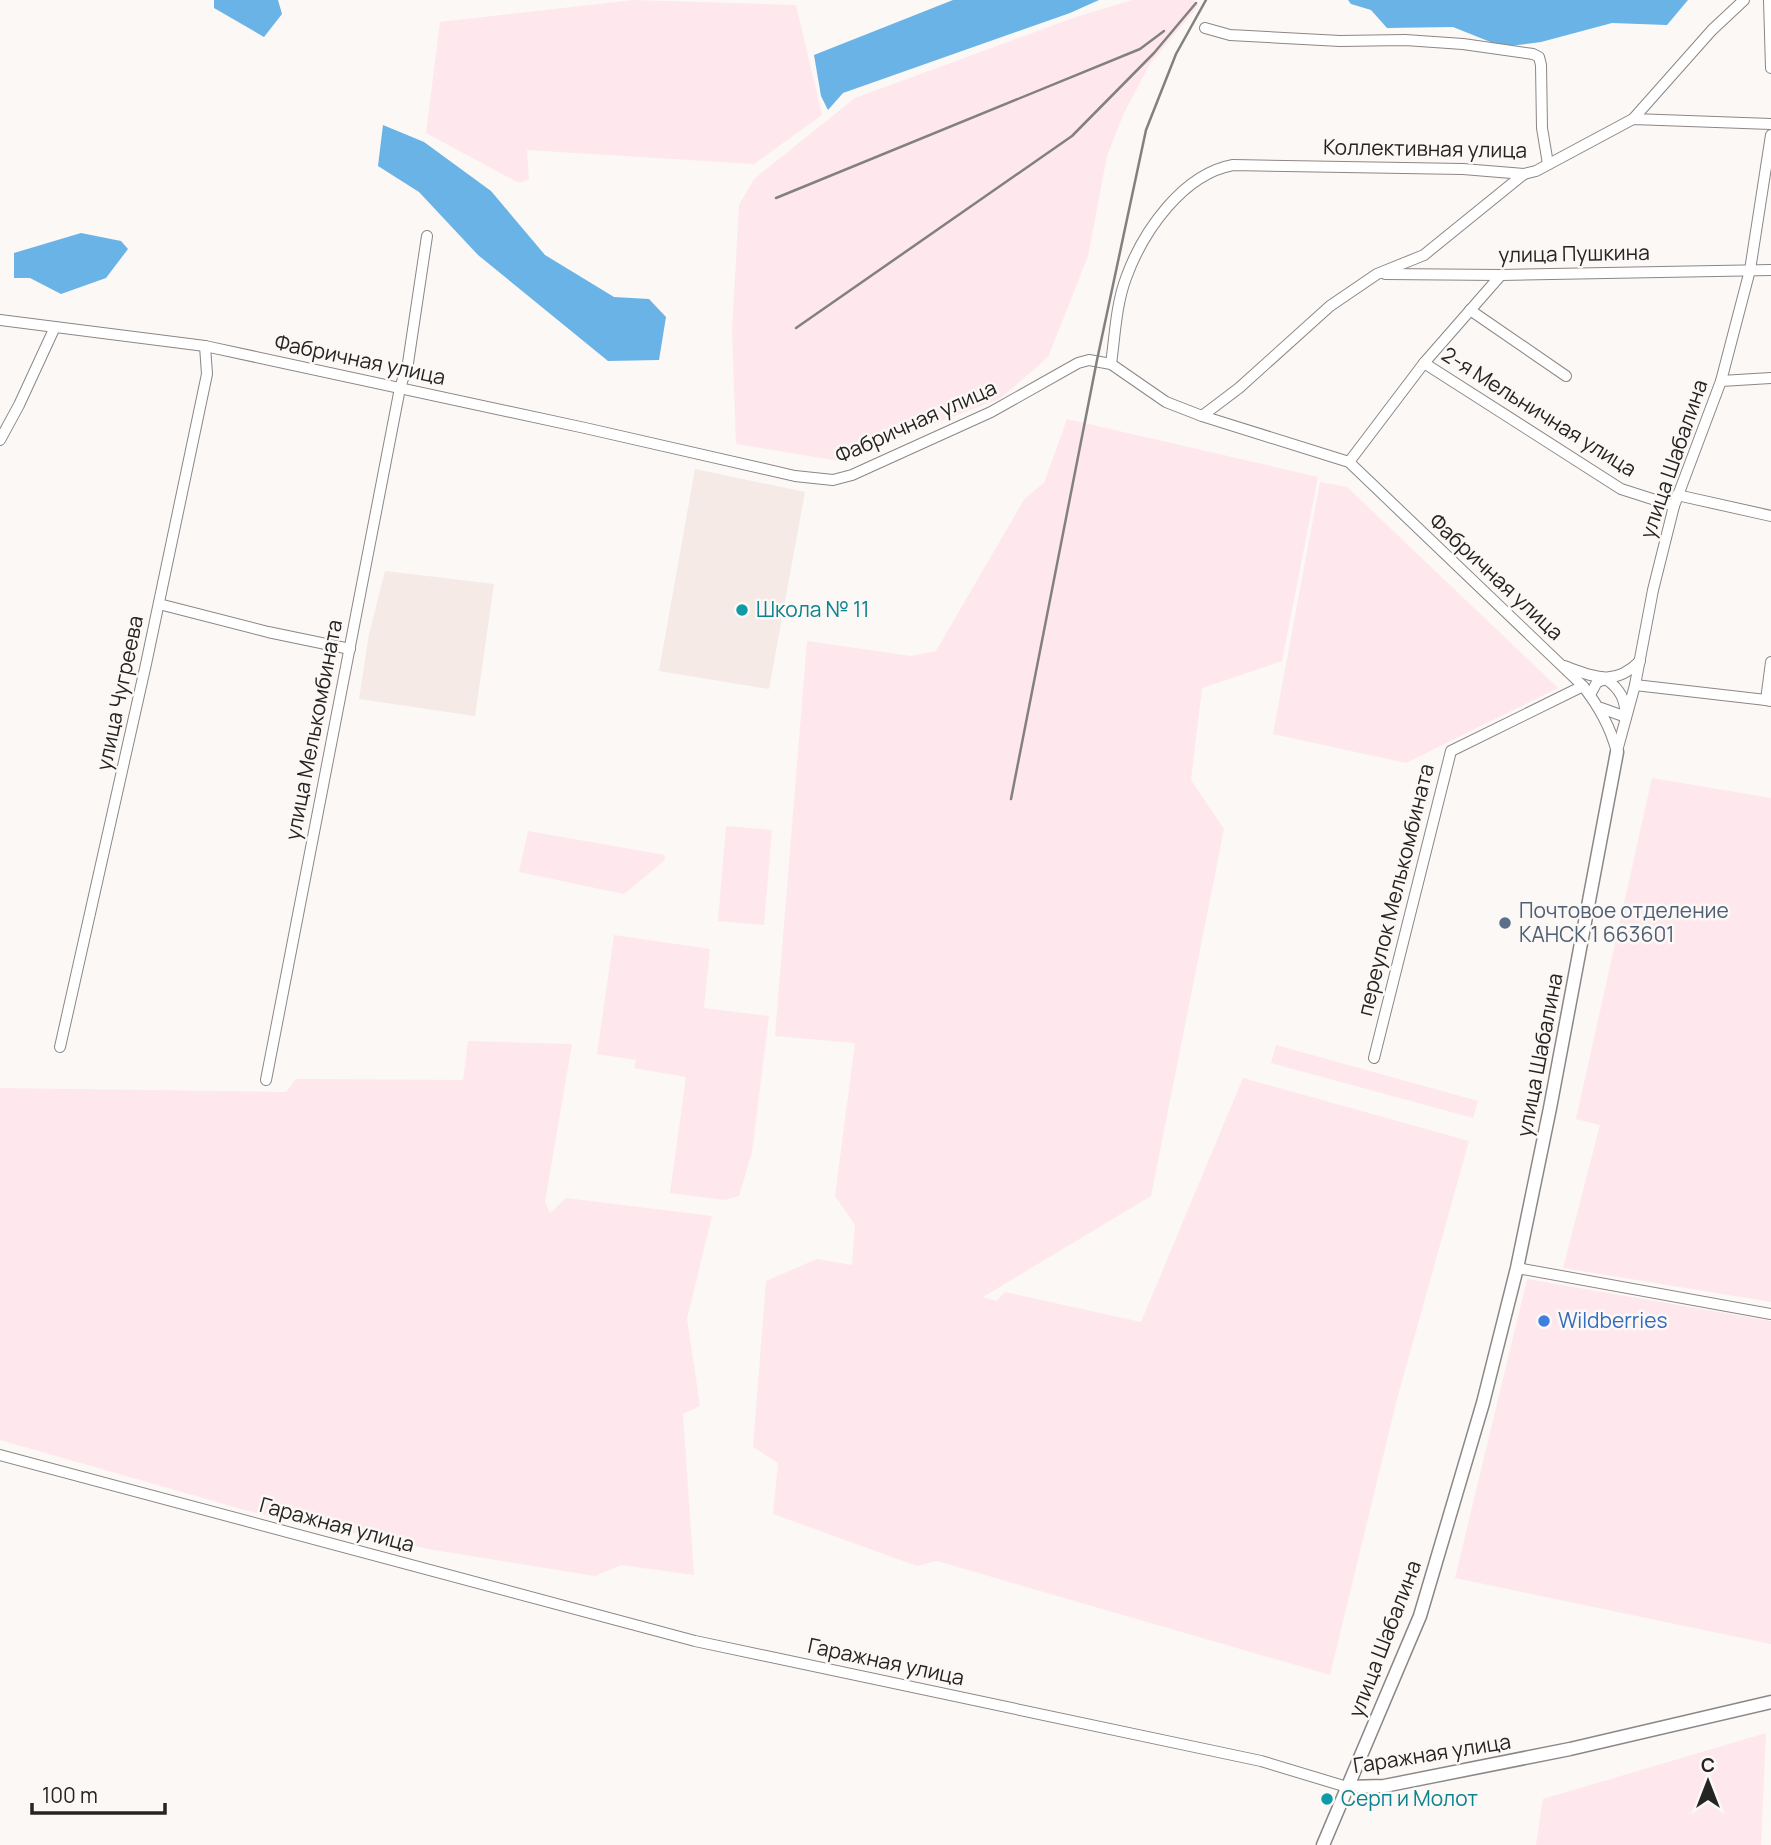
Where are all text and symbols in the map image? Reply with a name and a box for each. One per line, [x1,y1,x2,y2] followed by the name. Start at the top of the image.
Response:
[1323,132,1527,164] street label: Коллективная улица
[1498,238,1650,268] street label: улица Пушкина
[272,327,448,391] street label: Фабричная улица
[1437,340,1642,483] street label: 2-я Мельничная улица
[830,373,1001,469] street label: Фабричная улица
[1633,376,1713,542] street label: улица Шабалина
[1424,507,1570,646] street label: Фабричная улица
[756,595,869,623] place label: Школа № 11
[734,602,750,618] marker: Школа № 11
[89,613,149,773] street label: улица Чугреева
[278,617,348,842] street label: улица Мелькомбината
[1350,761,1440,1019] street label: переулок Мелькомбината
[1519,896,1729,948] place label: Почтовое отделение КАНСК 1 663601
[1497,915,1513,931] marker: Почтовое отделение КАНСК 1 663601
[1509,971,1569,1139] street label: улица Шабалина
[1558,1306,1668,1334] place label: Wildberries
[1536,1313,1552,1329] marker: Wildberries
[257,1490,418,1558] street label: Гаражная улица
[1341,1556,1427,1721] street label: улица Шабалина
[805,1631,967,1691] street label: Гаражная улица
[1351,1727,1513,1779] street label: Гаражная улица
[1673,1747,1743,1817] north arrow
[1701,1752,1715,1778] text: С
[32,1772,164,1816] scale bar
[42,1781,98,1809] text: 100 m
[1341,1784,1478,1812] place label: Серп и Молот
[1319,1791,1335,1807] marker: Серп и Молот

